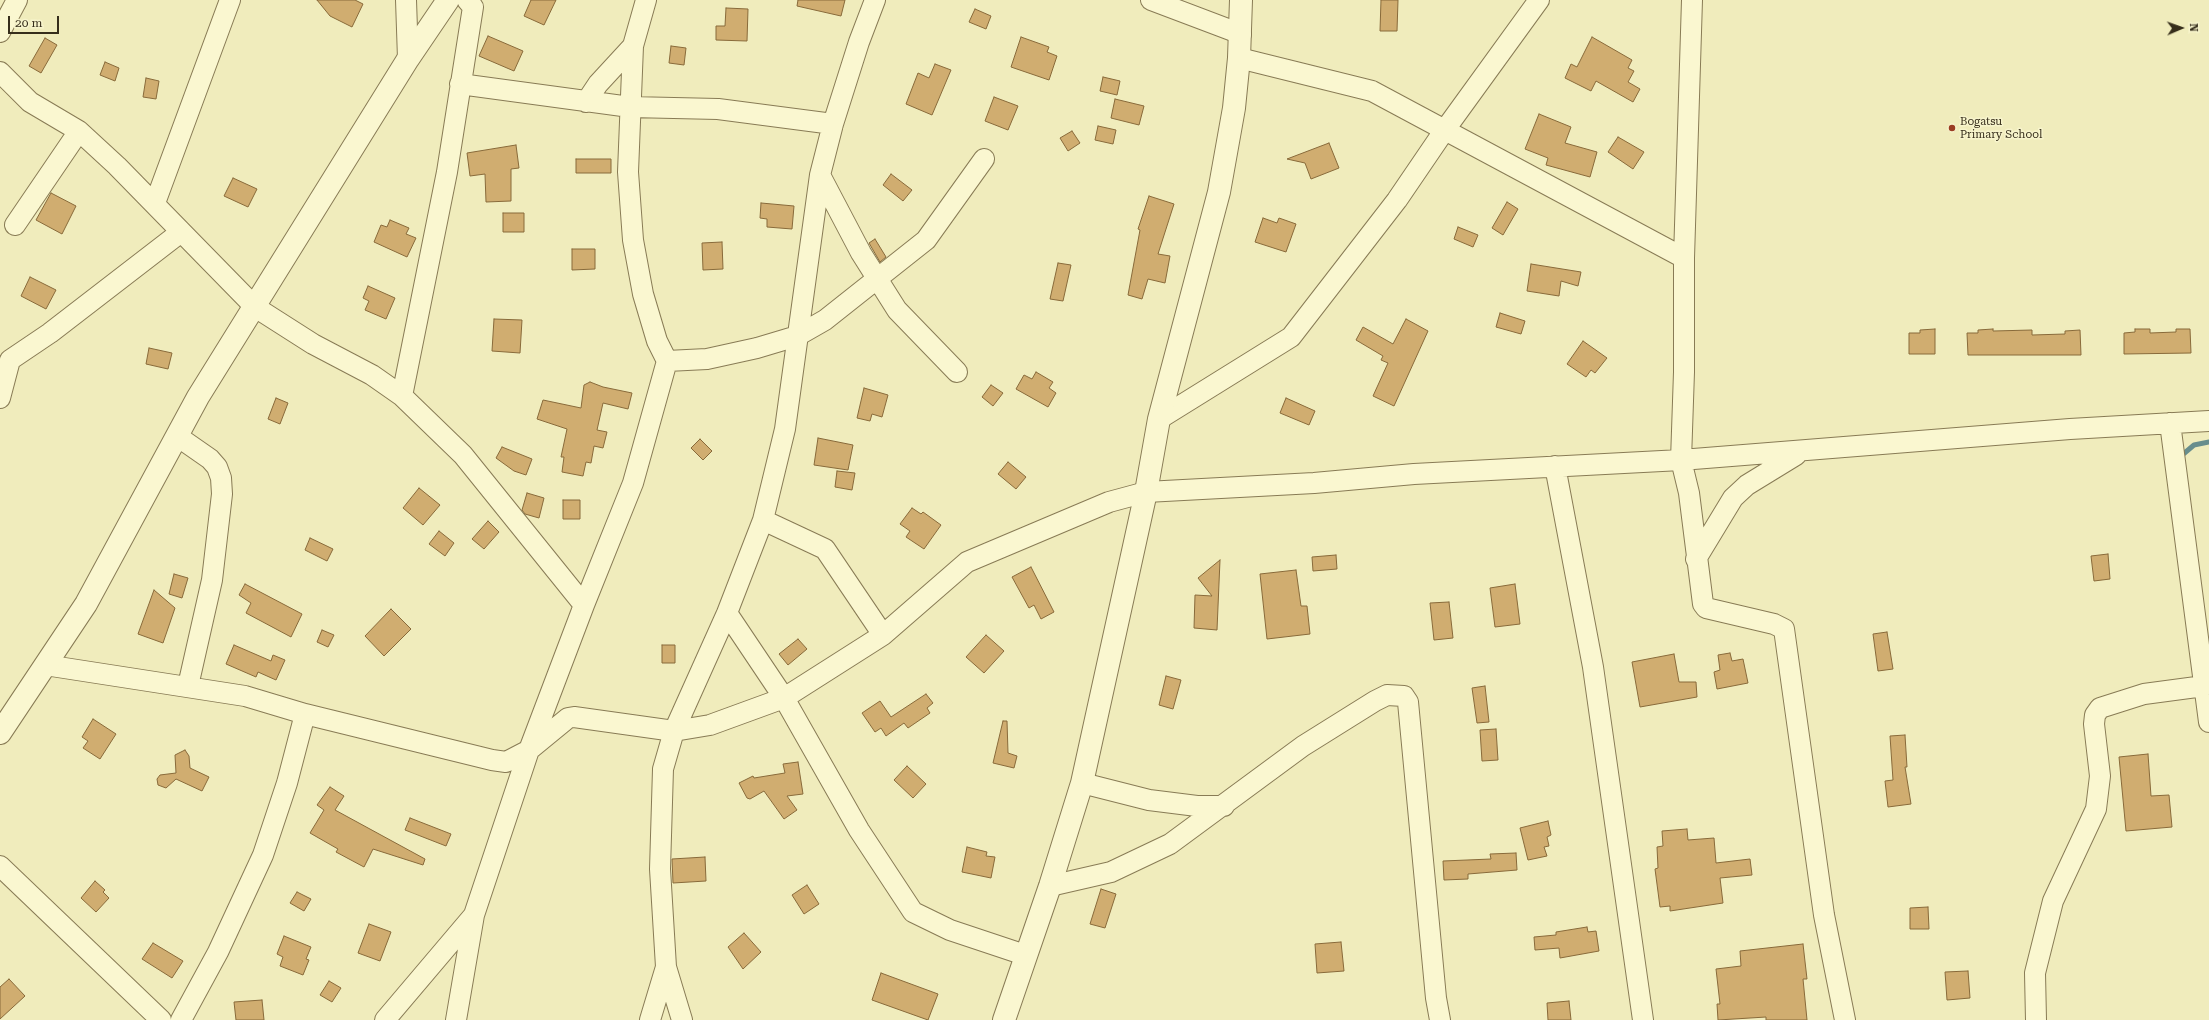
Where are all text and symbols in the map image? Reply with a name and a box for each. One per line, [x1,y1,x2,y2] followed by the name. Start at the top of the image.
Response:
[10,8,61,34] scale bar
[2161,8,2201,48] north arrow
[15,16,42,30] text: 20 m
[2187,23,2200,32] text: N
[1960,115,2042,141] place label: Bogatsu Primary School
[1947,123,1957,133] marker: Bogatsu Primary School

